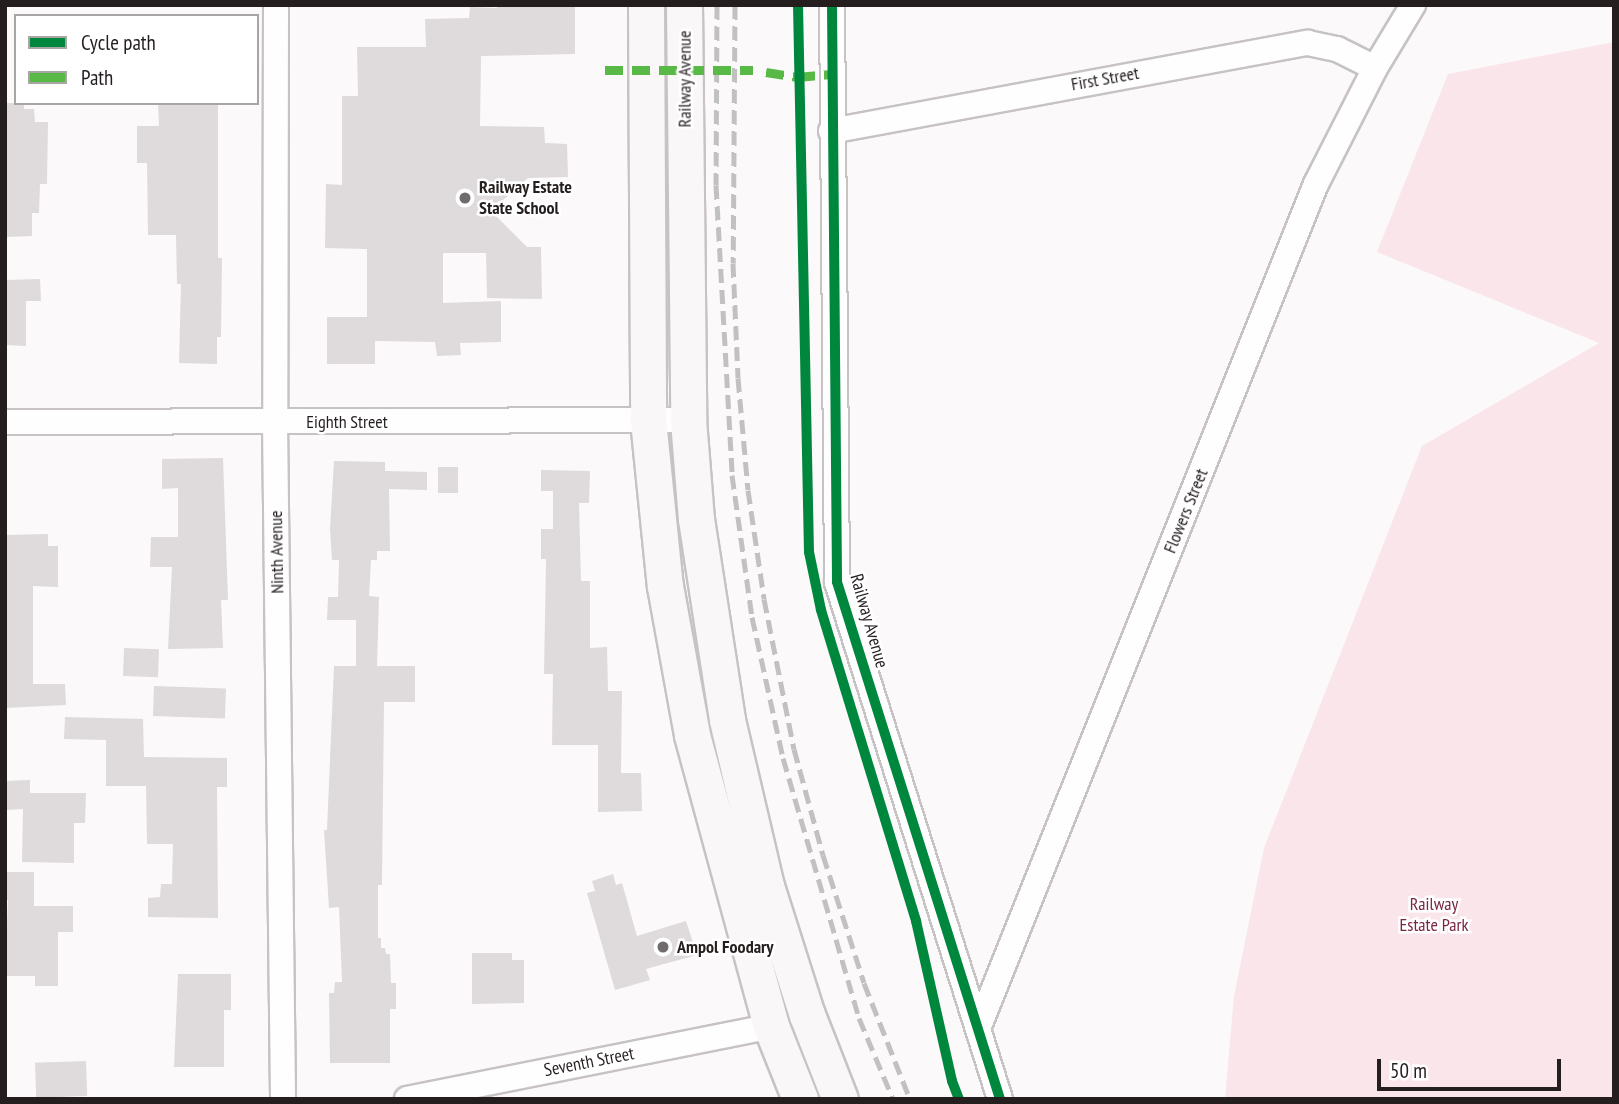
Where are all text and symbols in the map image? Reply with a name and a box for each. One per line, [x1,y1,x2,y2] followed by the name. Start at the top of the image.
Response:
[14,14,259,105] legend
[81,29,156,56] text: Cycle path
[674,30,696,128] street label: Railway Avenue
[1069,62,1141,96] street label: First Street
[81,64,113,91] text: Path
[479,177,573,220] place label: Railway Estate State School
[457,190,473,206] marker: Railway Estate State School
[306,411,388,433] street label: Eighth Street
[1159,466,1213,556] street label: Flowers Street
[265,510,289,594] street label: Ninth Avenue
[845,571,893,671] street label: Railway Avenue
[1400,894,1468,936] park label: Railway Estate Park
[677,936,774,958] place label: Ampol Foodary
[655,939,671,955] marker: Ampol Foodary
[542,1043,636,1081] street label: Seventh Street
[1381,1044,1565,1088] scale bar
[1390,1057,1427,1084] text: 50 m

